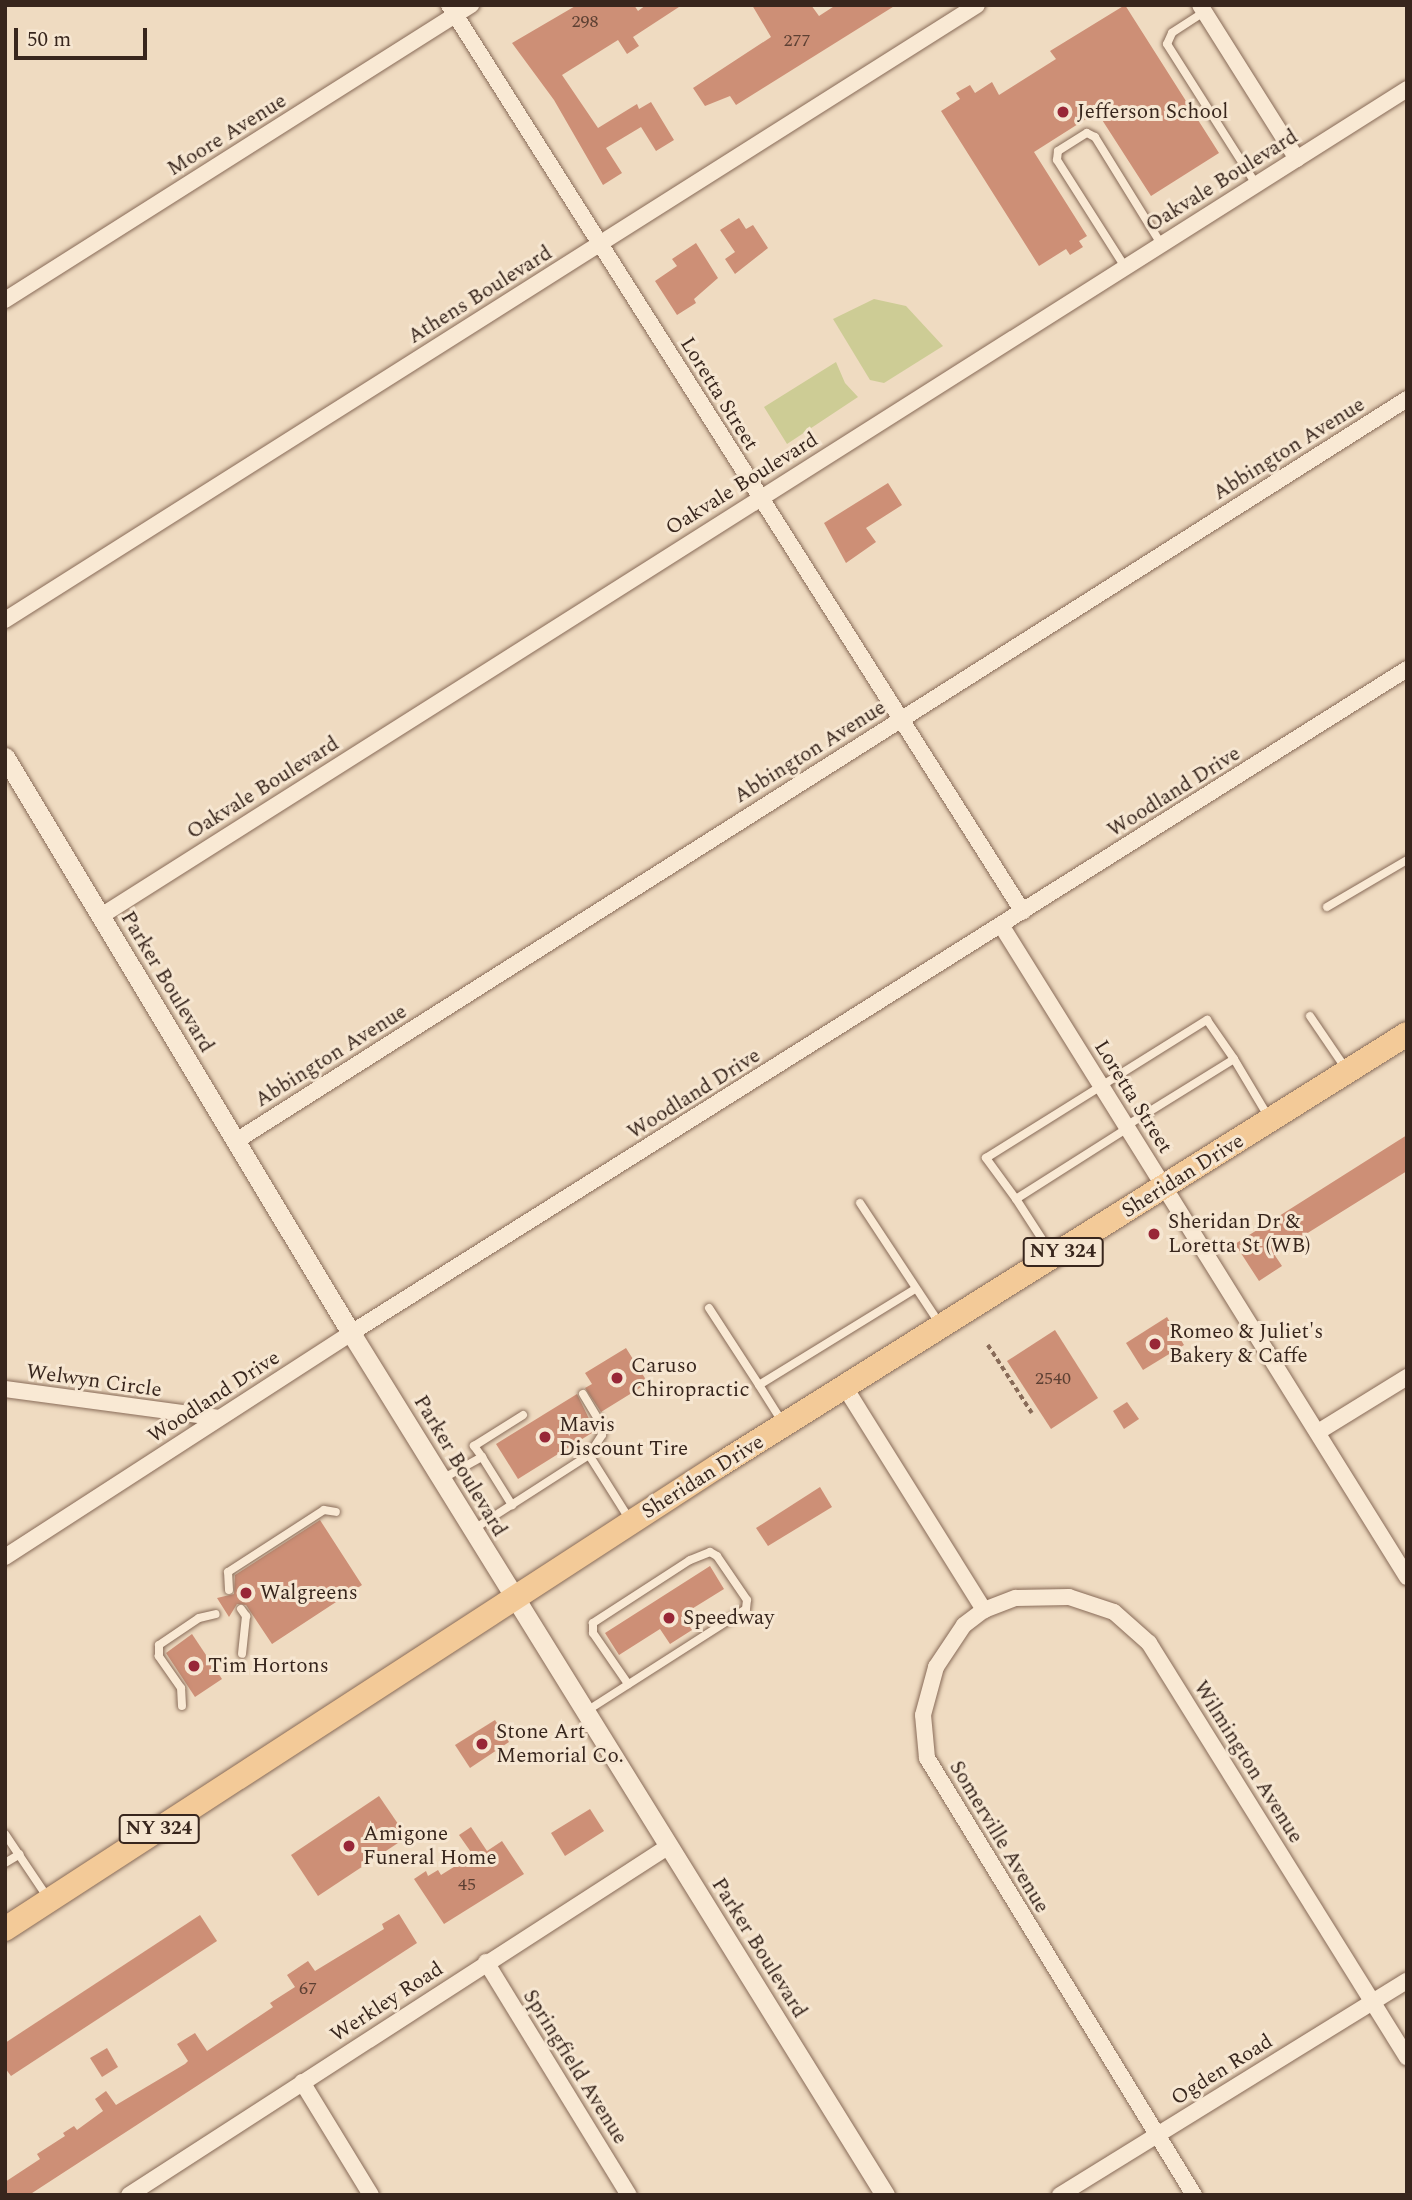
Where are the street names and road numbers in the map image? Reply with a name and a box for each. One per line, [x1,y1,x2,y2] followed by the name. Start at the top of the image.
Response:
[163,88,291,182] street label: Moore Avenue
[1141,124,1303,238] street label: Oakvale Boulevard
[403,240,557,350] street label: Athens Boulevard
[674,333,764,455] street label: Loretta Street
[1208,392,1370,506] street label: Abbington Avenue
[661,427,823,541] street label: Oakvale Boulevard
[729,695,891,809] street label: Abbington Avenue
[182,731,344,845] street label: Oakvale Boulevard
[1103,741,1245,843] street label: Woodland Drive
[115,907,219,1057] street label: Parker Boulevard
[250,999,412,1113] street label: Abbington Avenue
[1088,1036,1178,1158] street label: Loretta Street
[623,1043,765,1145] street label: Woodland Drive
[1117,1128,1249,1224] street label: Sheridan Drive
[1021,1236,1105,1268] road number: NY 324
[143,1345,285,1449] street label: Woodland Drive
[25,1359,163,1403] street label: Welwyn Circle
[408,1391,512,1541] street label: Parker Boulevard
[637,1429,769,1525] street label: Sheridan Drive
[1188,1676,1308,1848] street label: Wilmington Avenue
[944,1756,1054,1918] street label: Somerville Avenue
[117,1814,201,1844] road number: NY 324
[706,1873,812,2023] street label: Parker Boulevard
[326,1956,448,2048] street label: Werkley Road
[517,1985,633,2149] street label: Springfield Avenue
[1167,2029,1277,2111] street label: Ogden Road

